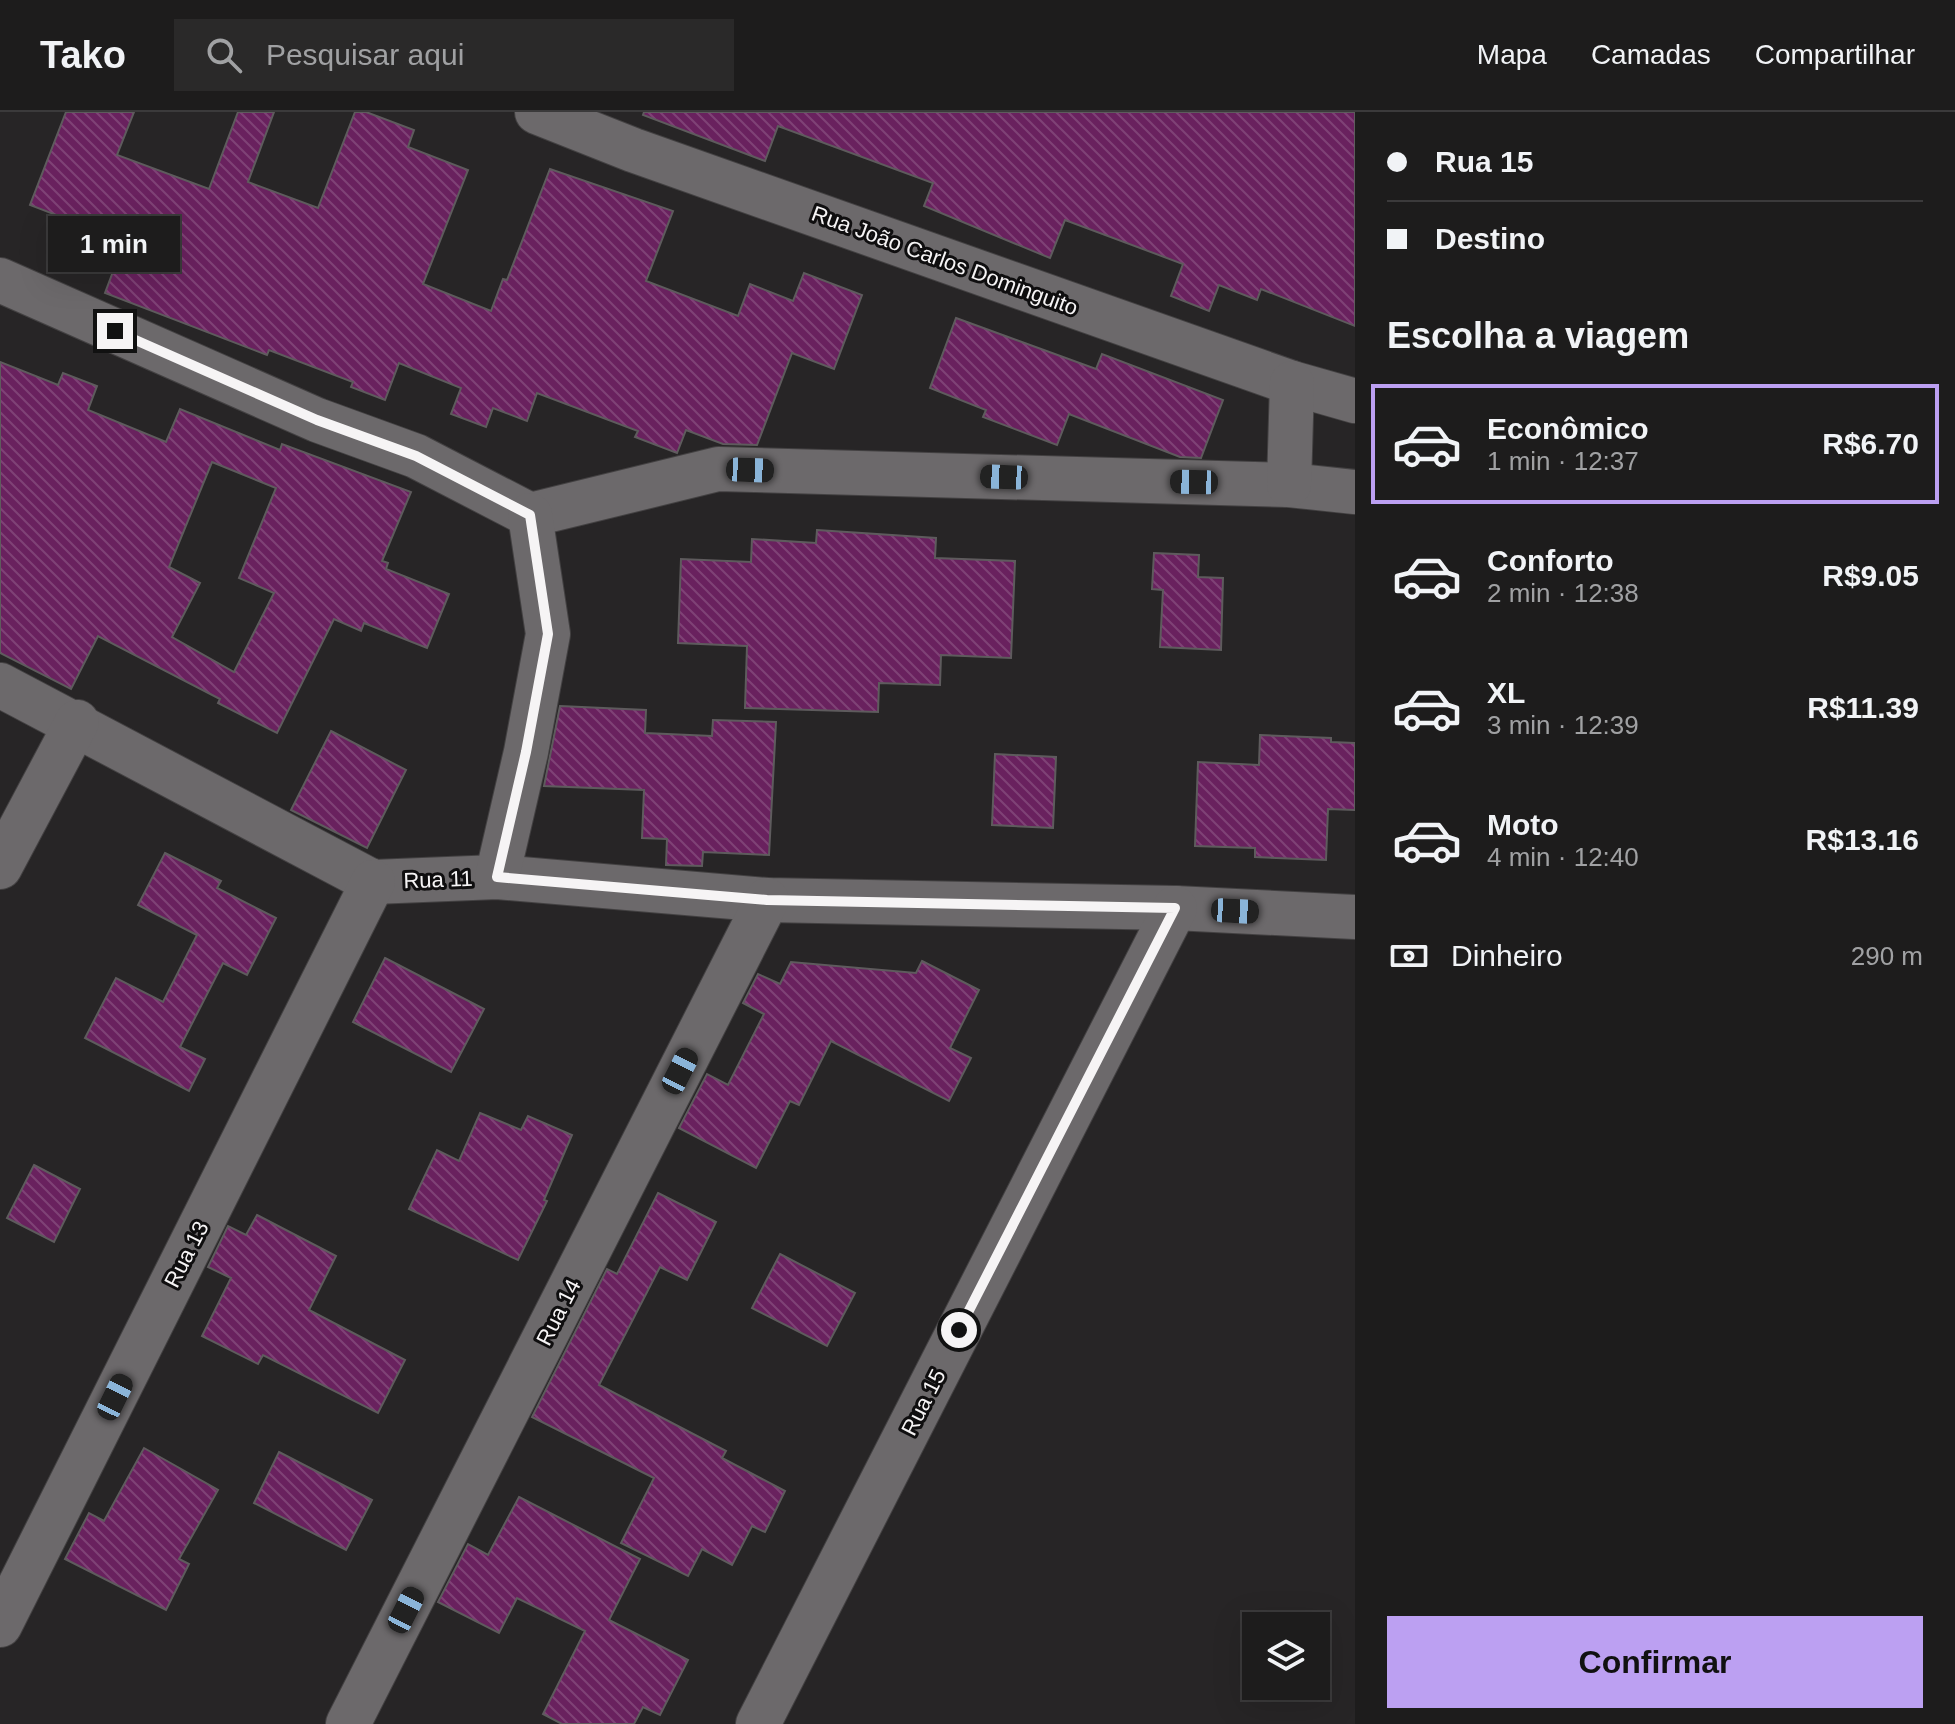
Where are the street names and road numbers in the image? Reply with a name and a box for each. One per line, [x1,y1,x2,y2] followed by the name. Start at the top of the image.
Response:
[808,201,1081,320] street label: Rua João Carlos Dominguito
[403,866,473,893] street label: Rua 11
[159,1217,214,1292] street label: Rua 13
[531,1275,586,1350] street label: Rua 14
[896,1365,951,1440] street label: Rua 15

